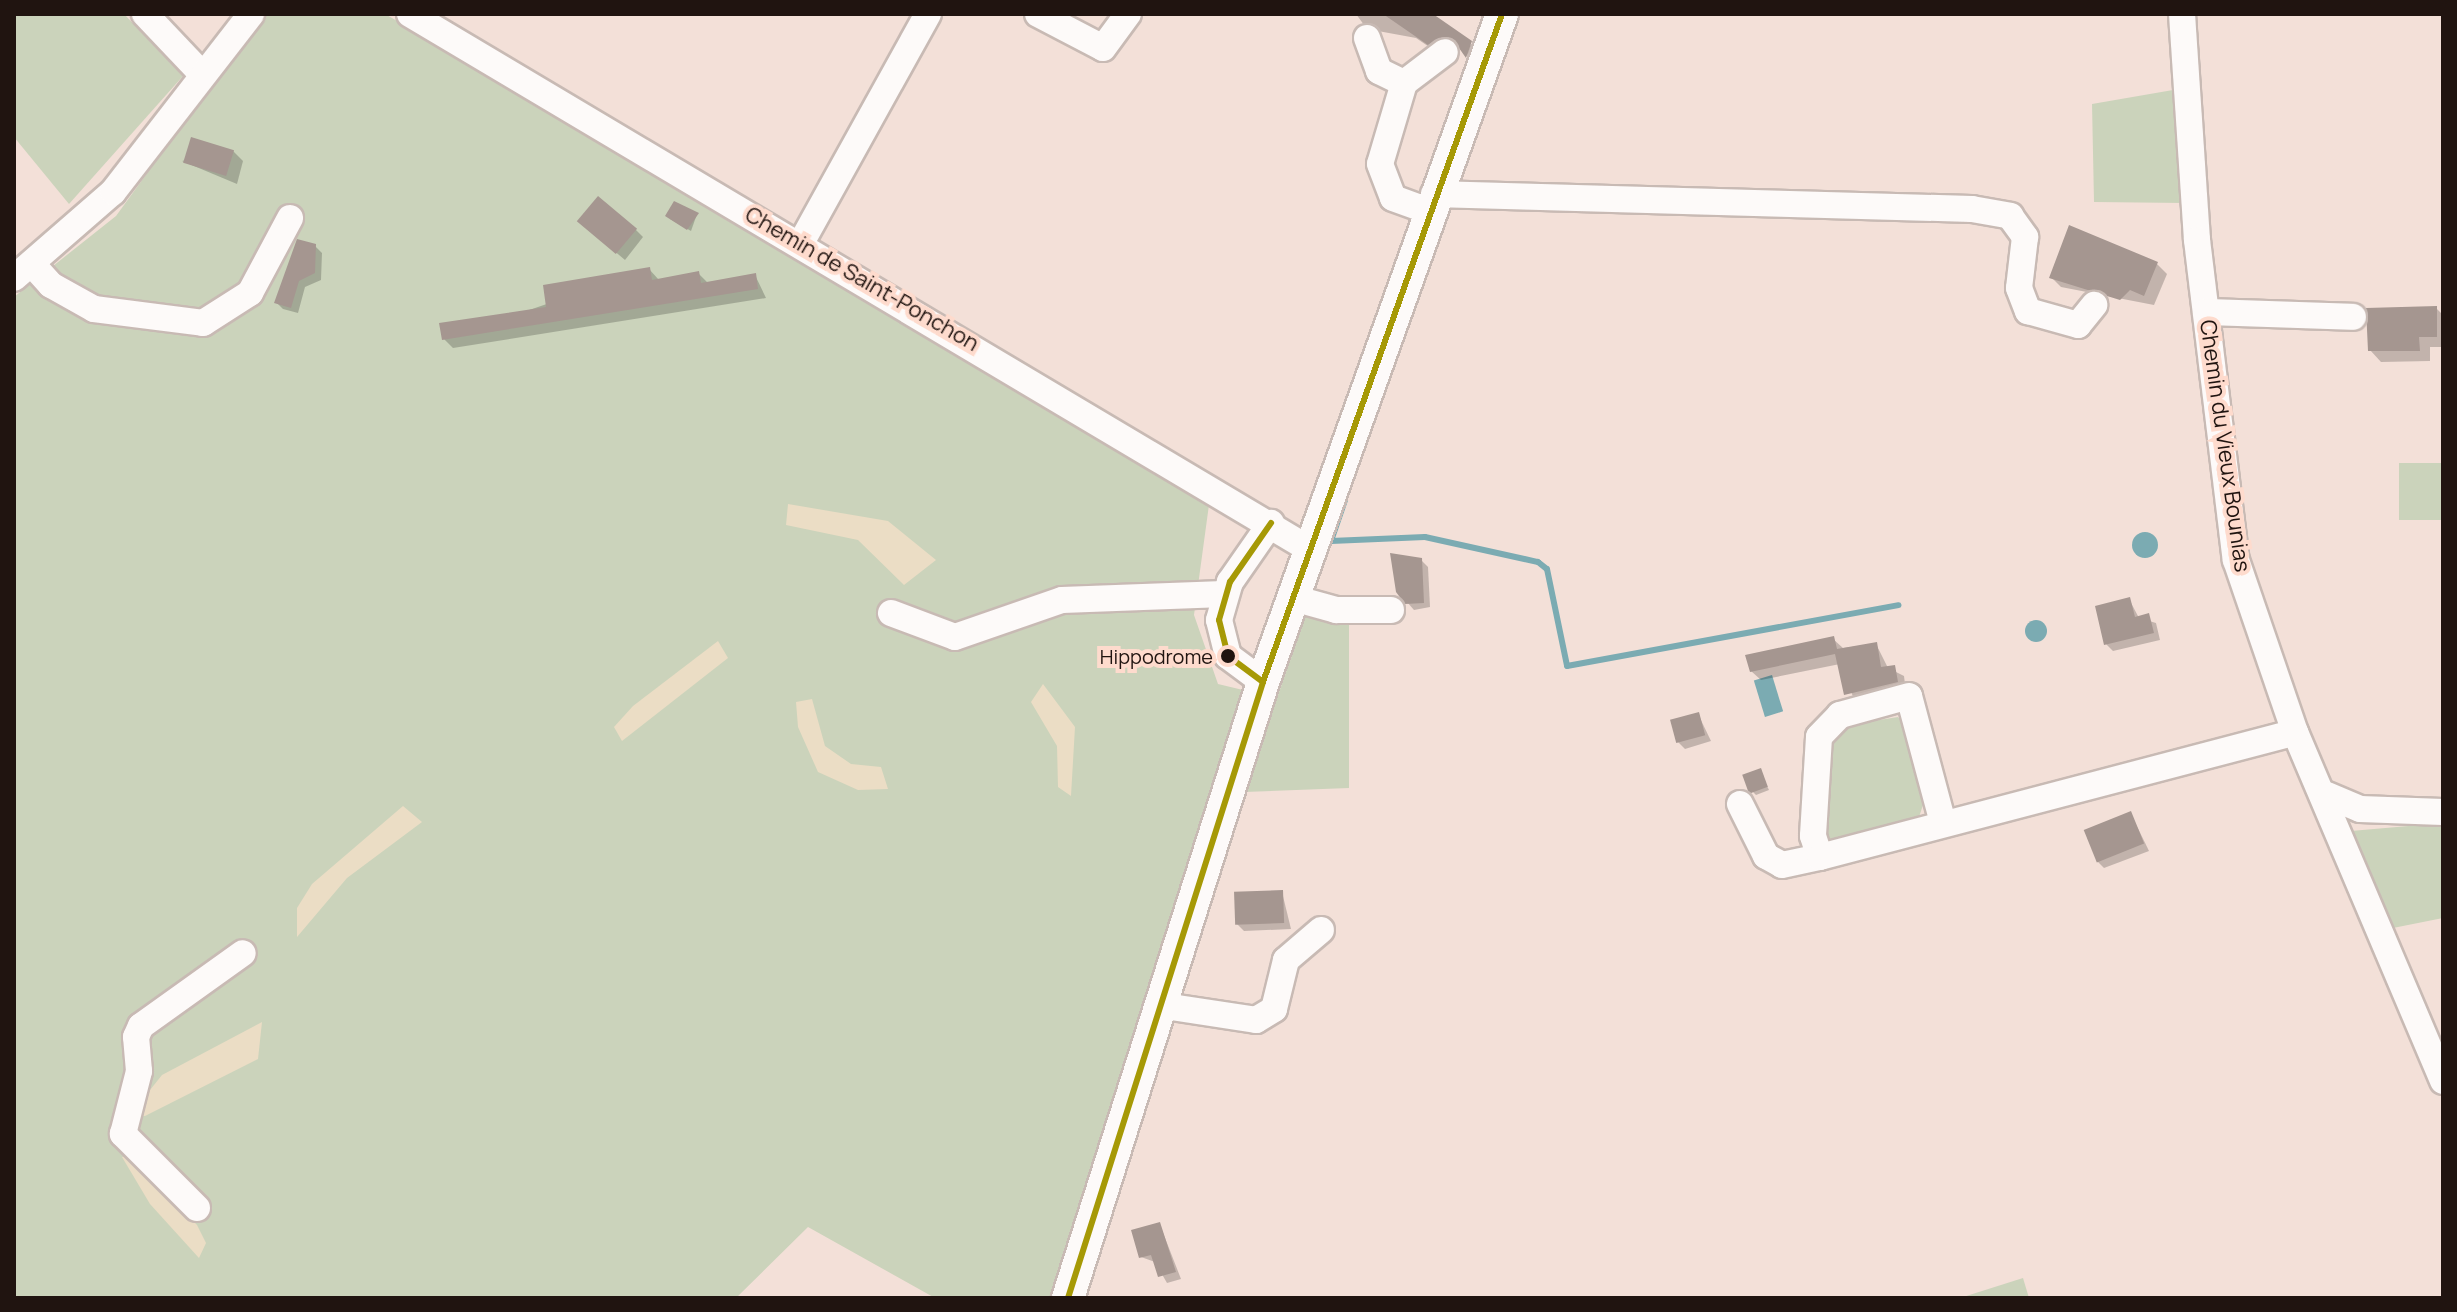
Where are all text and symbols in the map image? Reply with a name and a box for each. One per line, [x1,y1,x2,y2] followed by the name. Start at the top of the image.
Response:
[740,201,984,357] street label: Chemin de Saint-Ponchon
[2194,318,2256,574] street label: Chemin du Vieux Bounias
[1100,644,1213,668] place label: Hippodrome
[1220,648,1236,664] marker: Hippodrome

